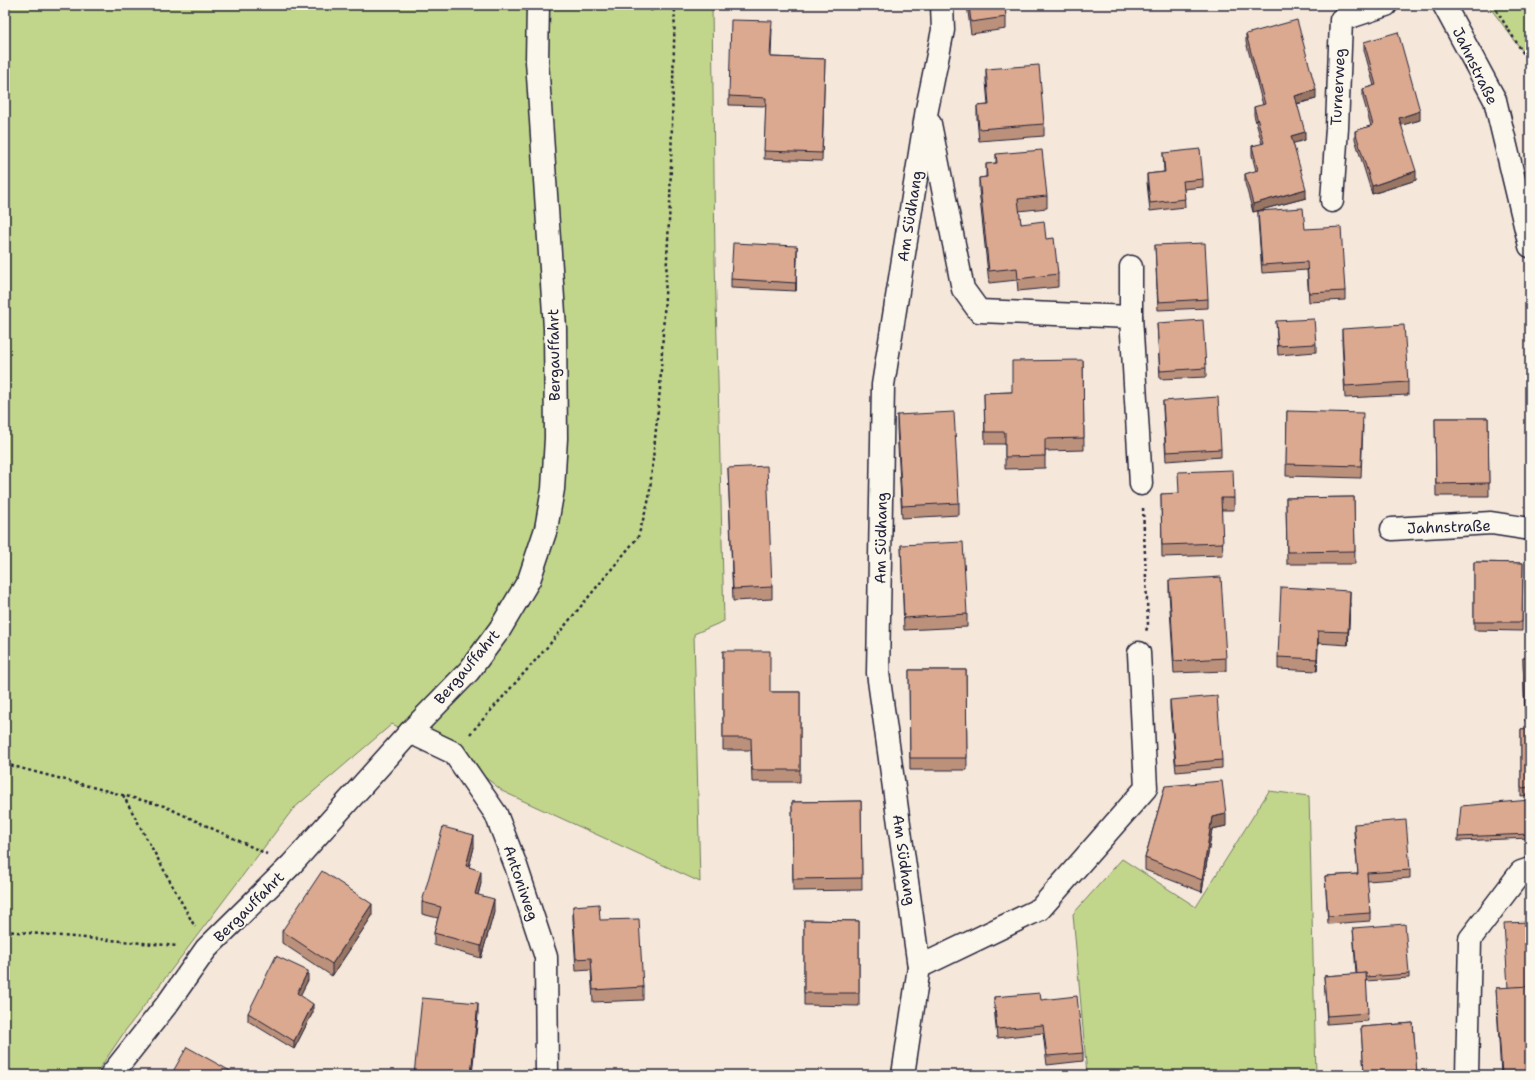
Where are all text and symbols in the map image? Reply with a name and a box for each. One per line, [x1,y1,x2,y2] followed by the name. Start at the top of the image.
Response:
[1448,24,1502,108] street label: Jahnstraße
[1326,48,1350,126] street label: Turnerweg
[893,169,927,263] street label: Am Südhang
[543,309,565,401] street label: Bergauffahrt
[870,492,892,584] street label: Am Südhang
[1407,516,1491,538] street label: Jahnstraße
[430,625,504,709] street label: Bergauffahrt
[888,813,920,907] street label: Am Südhang
[499,843,543,923] street label: Antoniweg
[209,867,289,947] street label: Bergauffahrt

